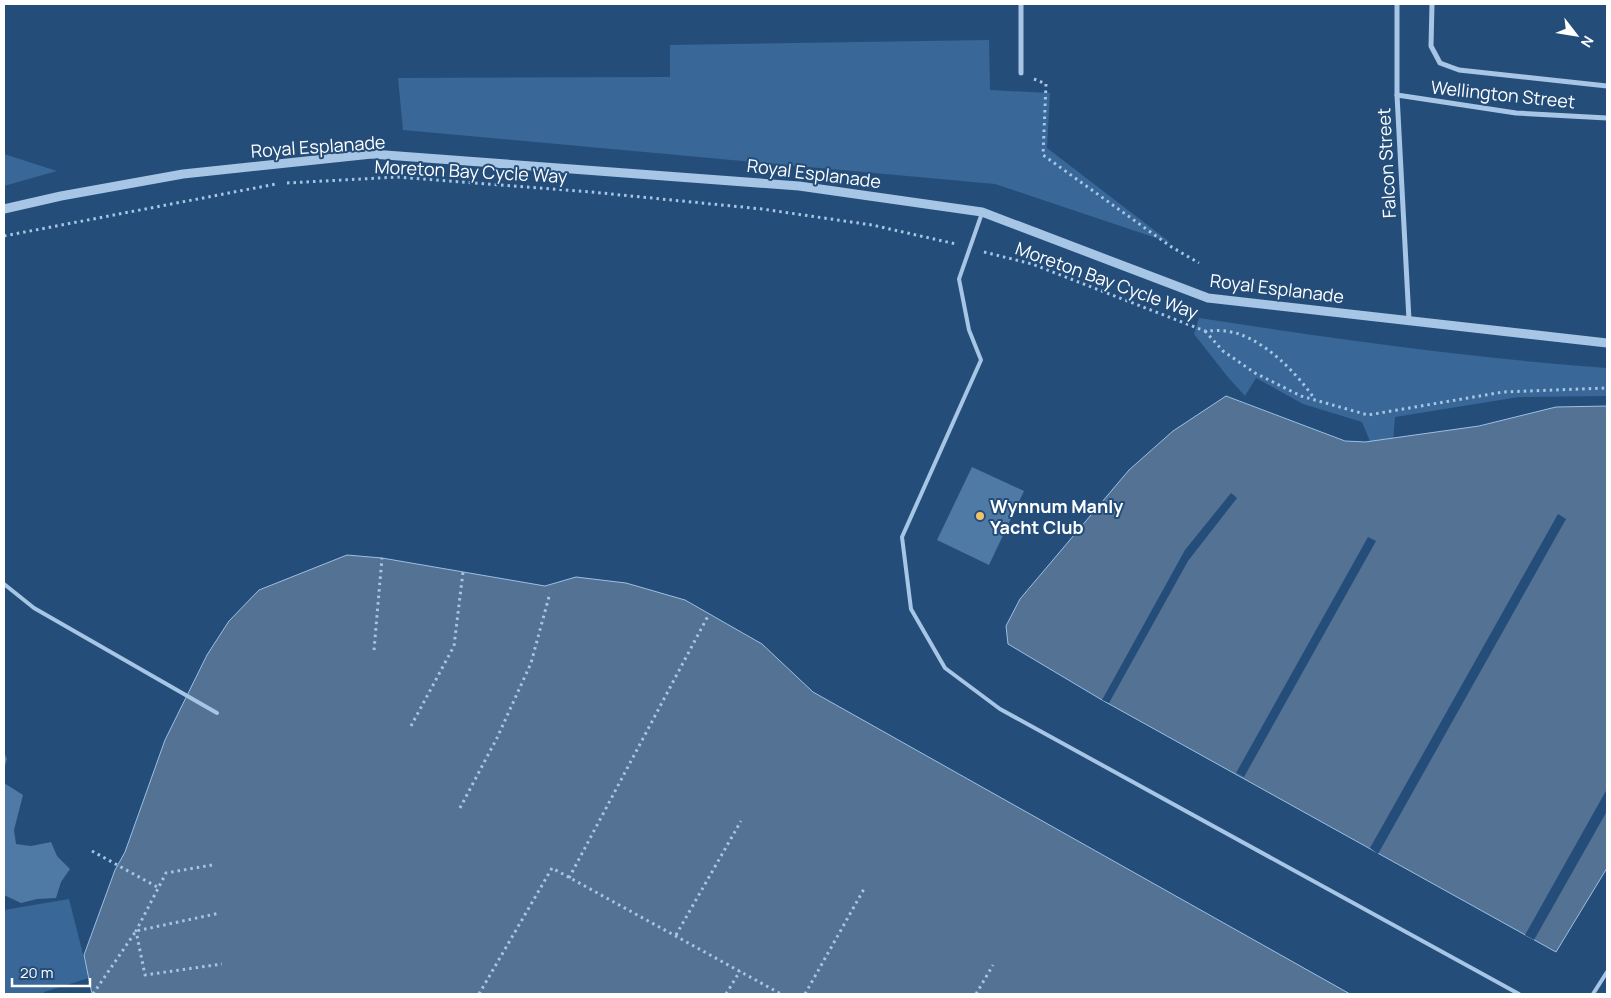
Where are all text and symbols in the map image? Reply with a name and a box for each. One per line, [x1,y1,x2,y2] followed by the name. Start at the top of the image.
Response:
[1551,10,1601,60] north arrow
[1577,33,1598,51] text: N
[1430,74,1576,114] street label: Wellington Street
[1371,107,1401,219] street label: Falcon Street
[250,129,386,163] street label: Royal Esplanade
[746,153,882,193] street label: Royal Esplanade
[374,154,568,188] street label: Moreton Bay Cycle Way
[1012,236,1202,324] street label: Moreton Bay Cycle Way
[1209,268,1345,308] street label: Royal Esplanade
[990,494,1123,539] place label: Wynnum Manly Yacht Club
[974,510,986,522] marker: Wynnum Manly Yacht Club
[12,956,90,988] scale bar
[20,962,53,983] text: 20 m

